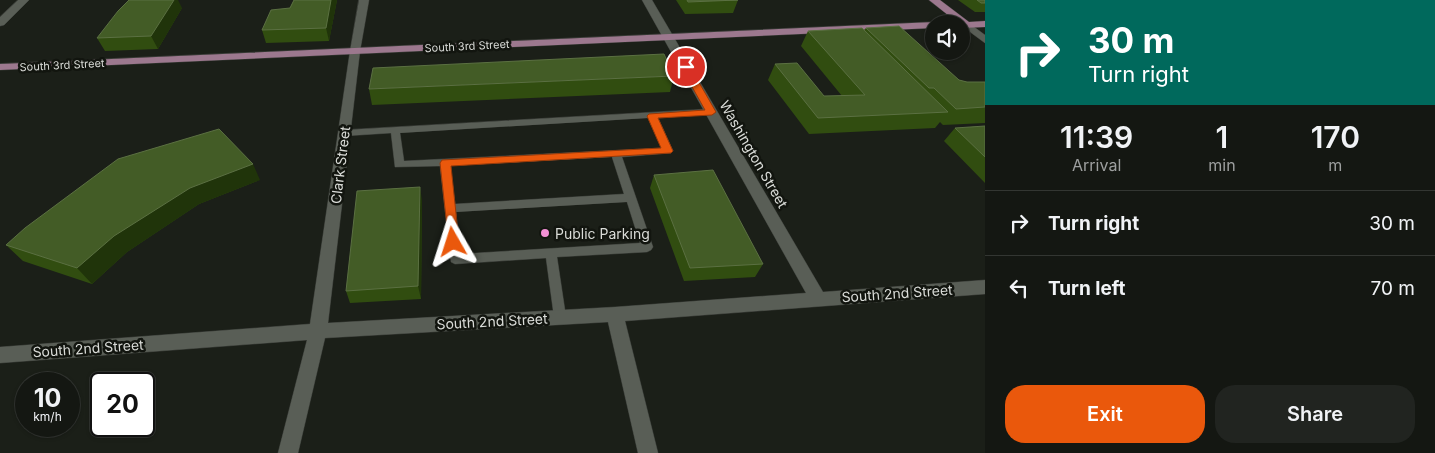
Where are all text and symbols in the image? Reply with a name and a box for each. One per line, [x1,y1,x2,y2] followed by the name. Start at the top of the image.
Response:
[925,15,970,60] map controls
[925,15,970,60] button: sound
[1088,19,1174,61] text: 30 m
[1005,20,1070,85] icon: right
[424,37,510,55] street label: South 3rd Street
[665,46,707,88] pin
[672,53,700,81] icon: arrive
[19,56,105,74] street label: South 3rd Street
[1088,61,1189,87] text: Turn right
[716,97,792,211] street label: Washington Street
[1060,119,1133,155] text: 11:39
[1216,119,1228,155] text: 1
[1311,119,1360,155] text: 170
[327,125,353,205] street label: Clark Street
[1072,155,1121,175] text: Arrival
[1208,155,1236,175] text: min
[1328,155,1342,175] text: m
[1005,209,1033,237] icon: right
[1048,212,1139,235] text: Turn right
[1369,212,1415,235] text: 30 m
[426,215,478,267] position arrow
[555,225,650,242] place label: Public Parking
[539,227,551,239] marker: Public Parking
[1005,274,1033,302] icon: left
[1048,277,1126,300] text: Turn left
[1371,277,1415,300] text: 70 m
[841,281,954,305] street label: South 2nd Street
[436,310,548,332] street label: South 2nd Street
[32,336,145,360] street label: South 2nd Street
[90,372,155,437] speed limit sign: 20
[34,383,61,413] text: 10
[1005,385,1205,443] button: Exit
[1215,385,1415,443] button: Share
[33,409,62,424] text: km/h

